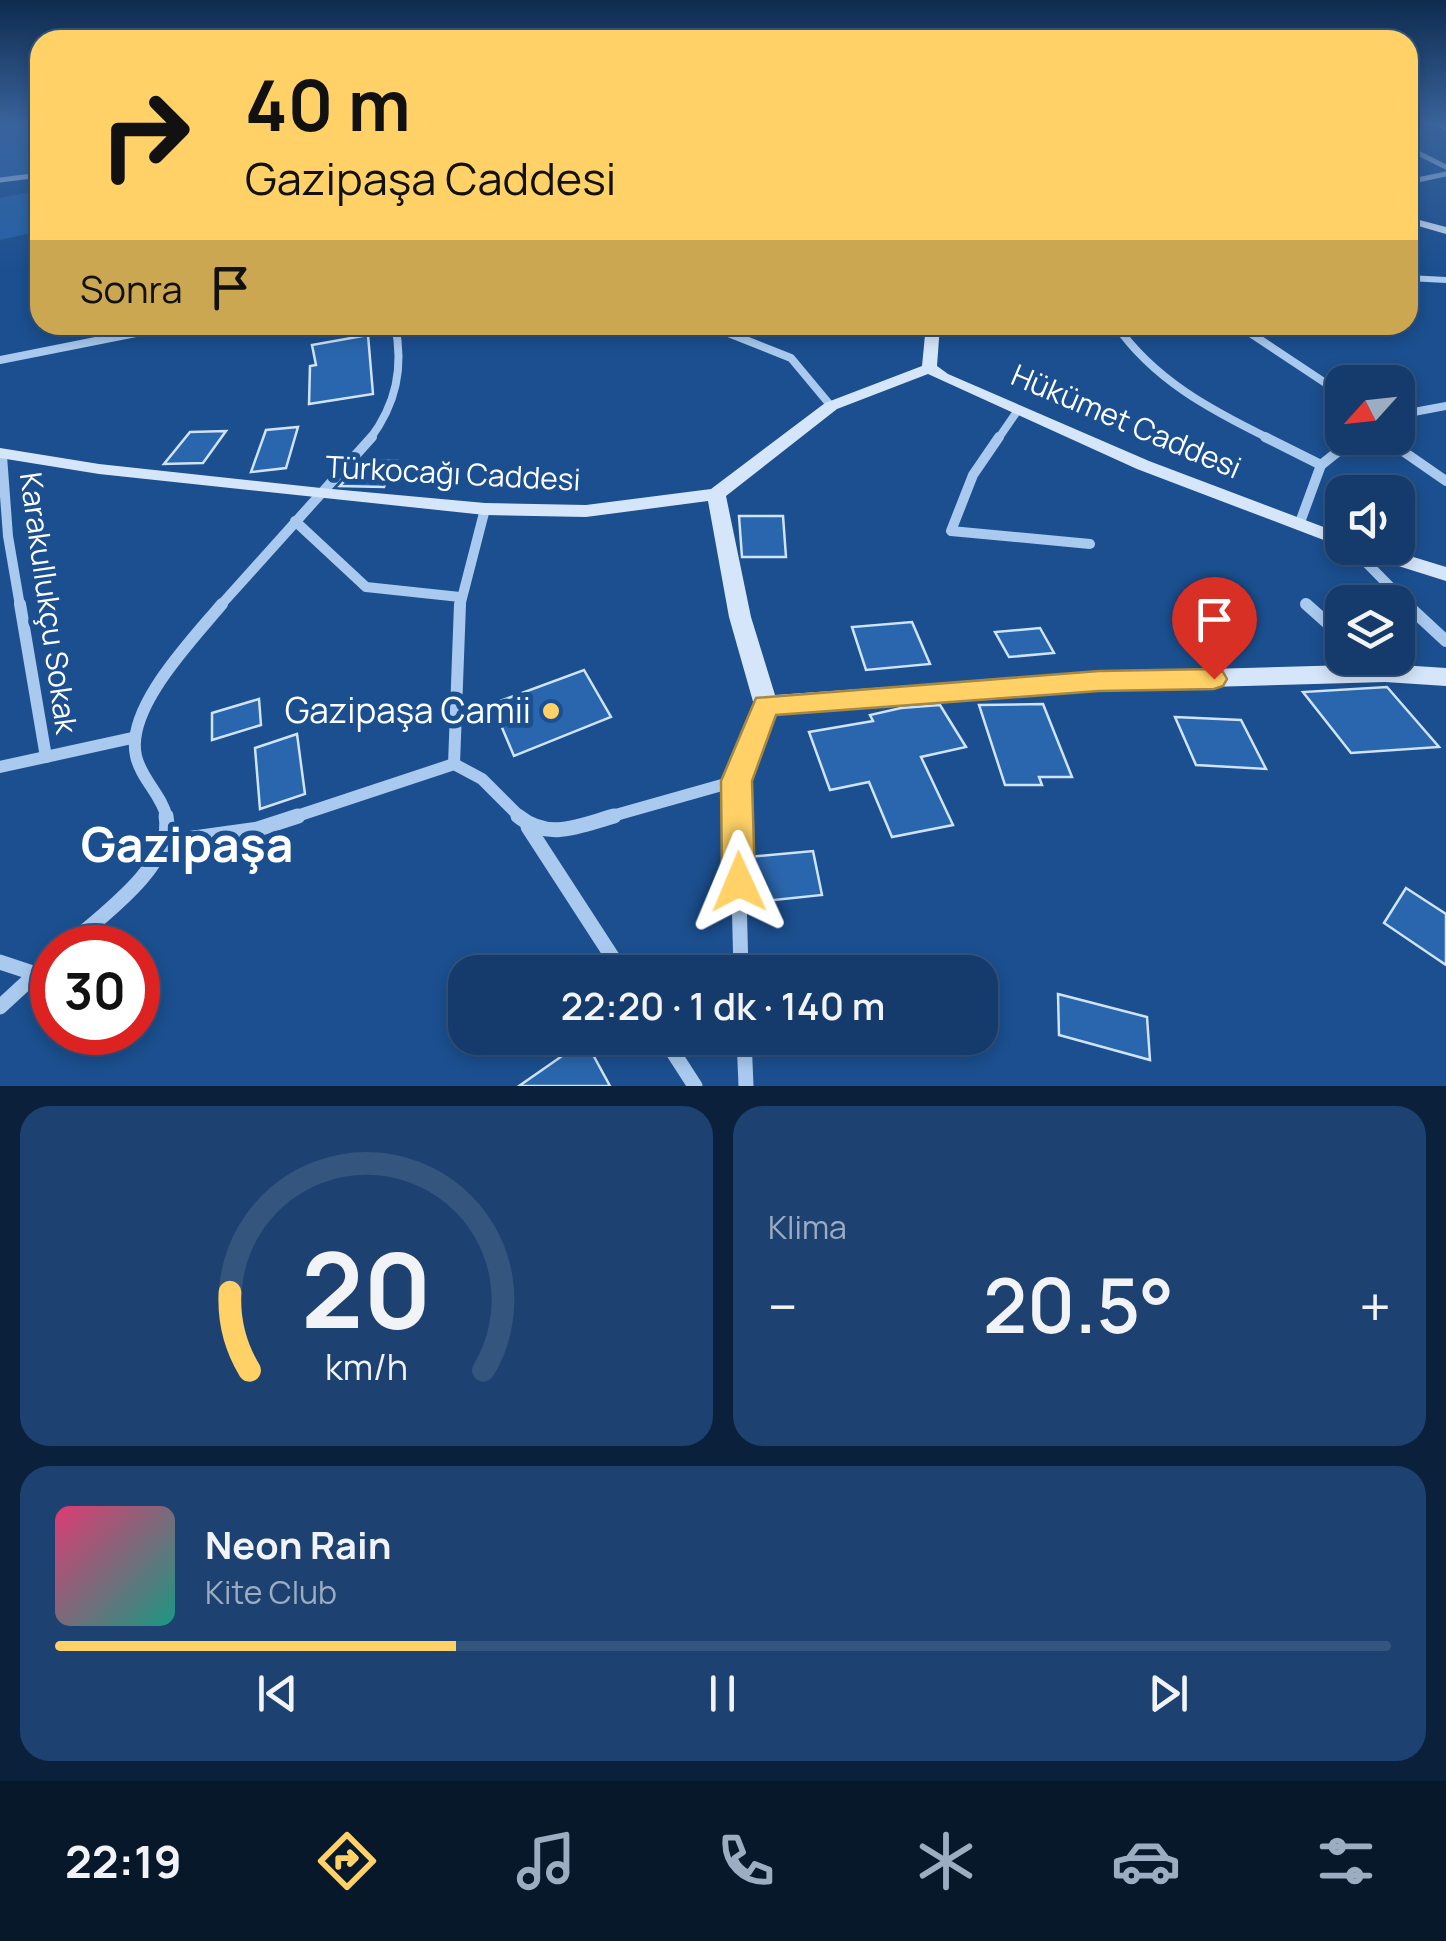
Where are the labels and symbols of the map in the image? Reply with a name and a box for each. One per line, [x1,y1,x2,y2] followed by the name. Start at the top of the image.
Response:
[1005,354,1248,488] street label: Hükümet Caddesi
[1325,365,1415,455] north arrow
[325,445,582,500] street label: Türkocağı Caddesi
[11,469,88,737] street label: Karakullukçu Sokak
[1172,577,1257,680] pin
[285,686,531,734] place label: Gazipaşa Camii
[540,700,562,722] marker: Gazipaşa Camii
[81,811,293,876] district label: Gazipaşa
[687,830,791,934] position arrow
[30,925,160,1055] speed limit sign: 30

